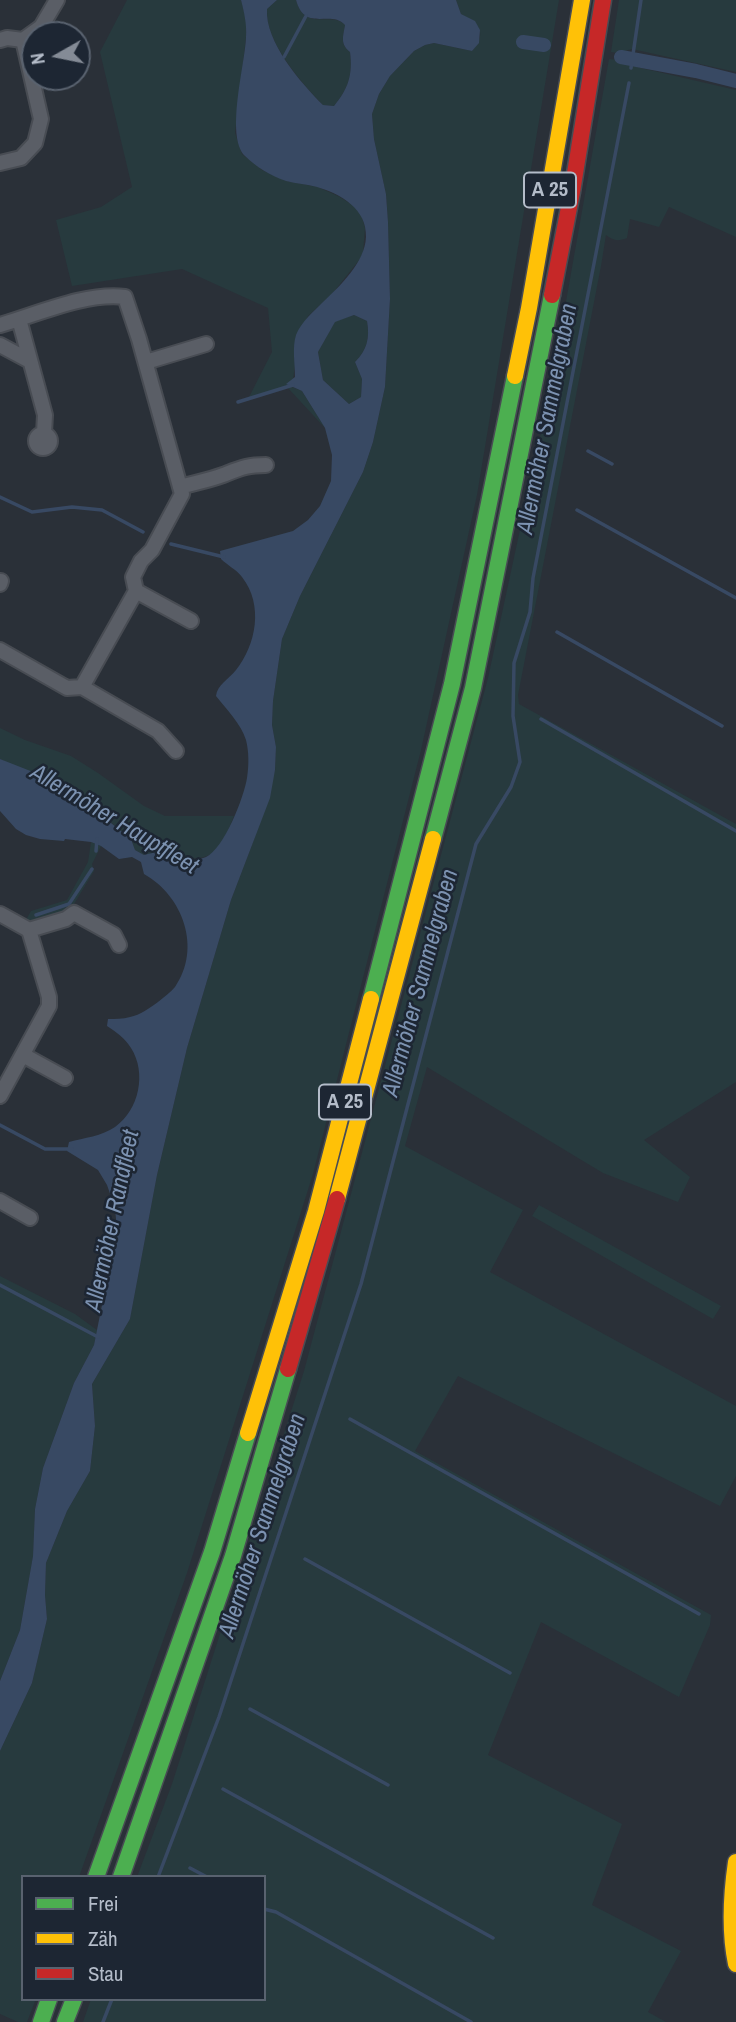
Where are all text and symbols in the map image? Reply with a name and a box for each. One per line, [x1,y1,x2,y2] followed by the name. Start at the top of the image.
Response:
[21,21,91,91] north arrow
[24,51,51,67] text: N
[524,172,576,208] road number: A 25
[512,301,584,537] water label: Allermöher Sammelgraben
[25,759,203,881] water label: Allermöher Hauptfleet
[377,866,465,1100] water label: Allermöher Sammelgraben
[319,1084,371,1120] road number: A 25
[80,1128,146,1314] water label: Allermöher Randfleet
[213,1410,313,1642] water label: Allermöher Sammelgraben
[21,1875,266,2001] legend
[88,1889,119,1918] text: Frei
[88,1924,118,1953] text: Zäh
[88,1959,123,1988] text: Stau

